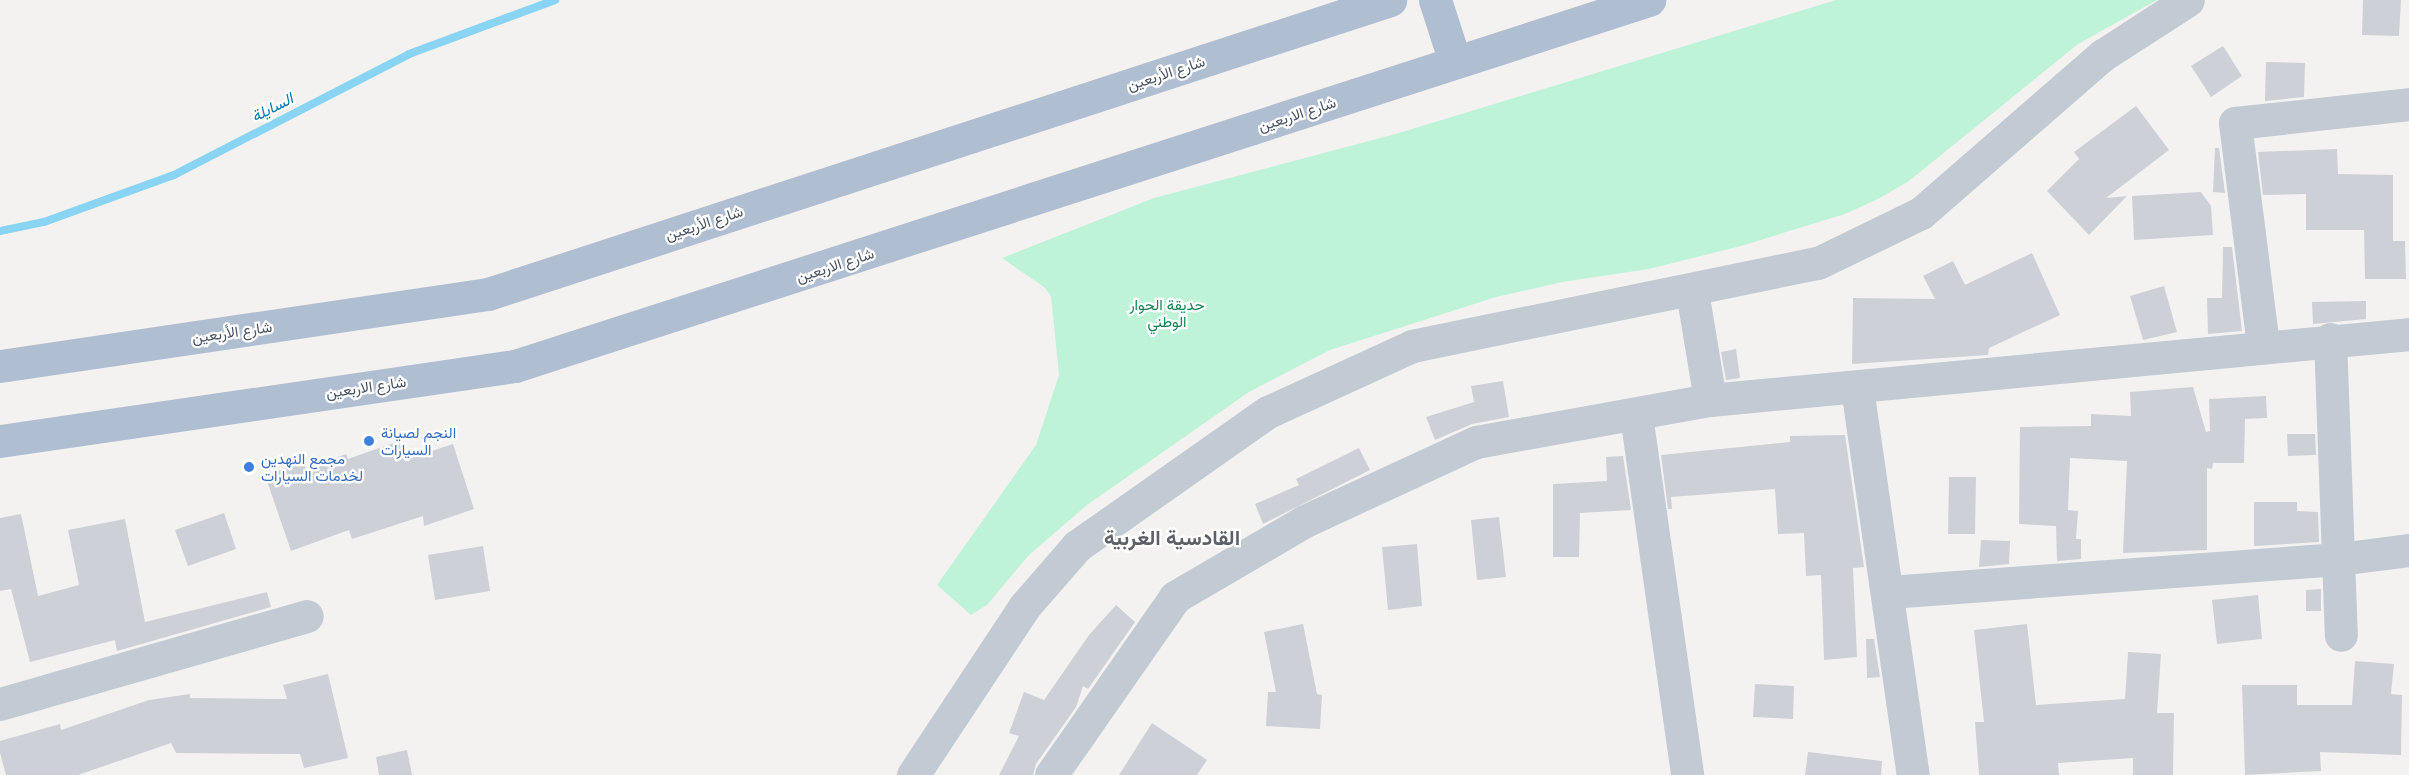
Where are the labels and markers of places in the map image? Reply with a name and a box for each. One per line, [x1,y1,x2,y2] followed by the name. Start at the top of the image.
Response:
[381,423,456,458] place label: النجم لصيانة السيارات
[362,434,376,448] marker: النجم لصيانة السيارات
[261,449,363,484] place label: مجمع النهدين لخدمات السيارات
[242,460,256,474] marker: مجمع النهدين لخدمات السيارات

